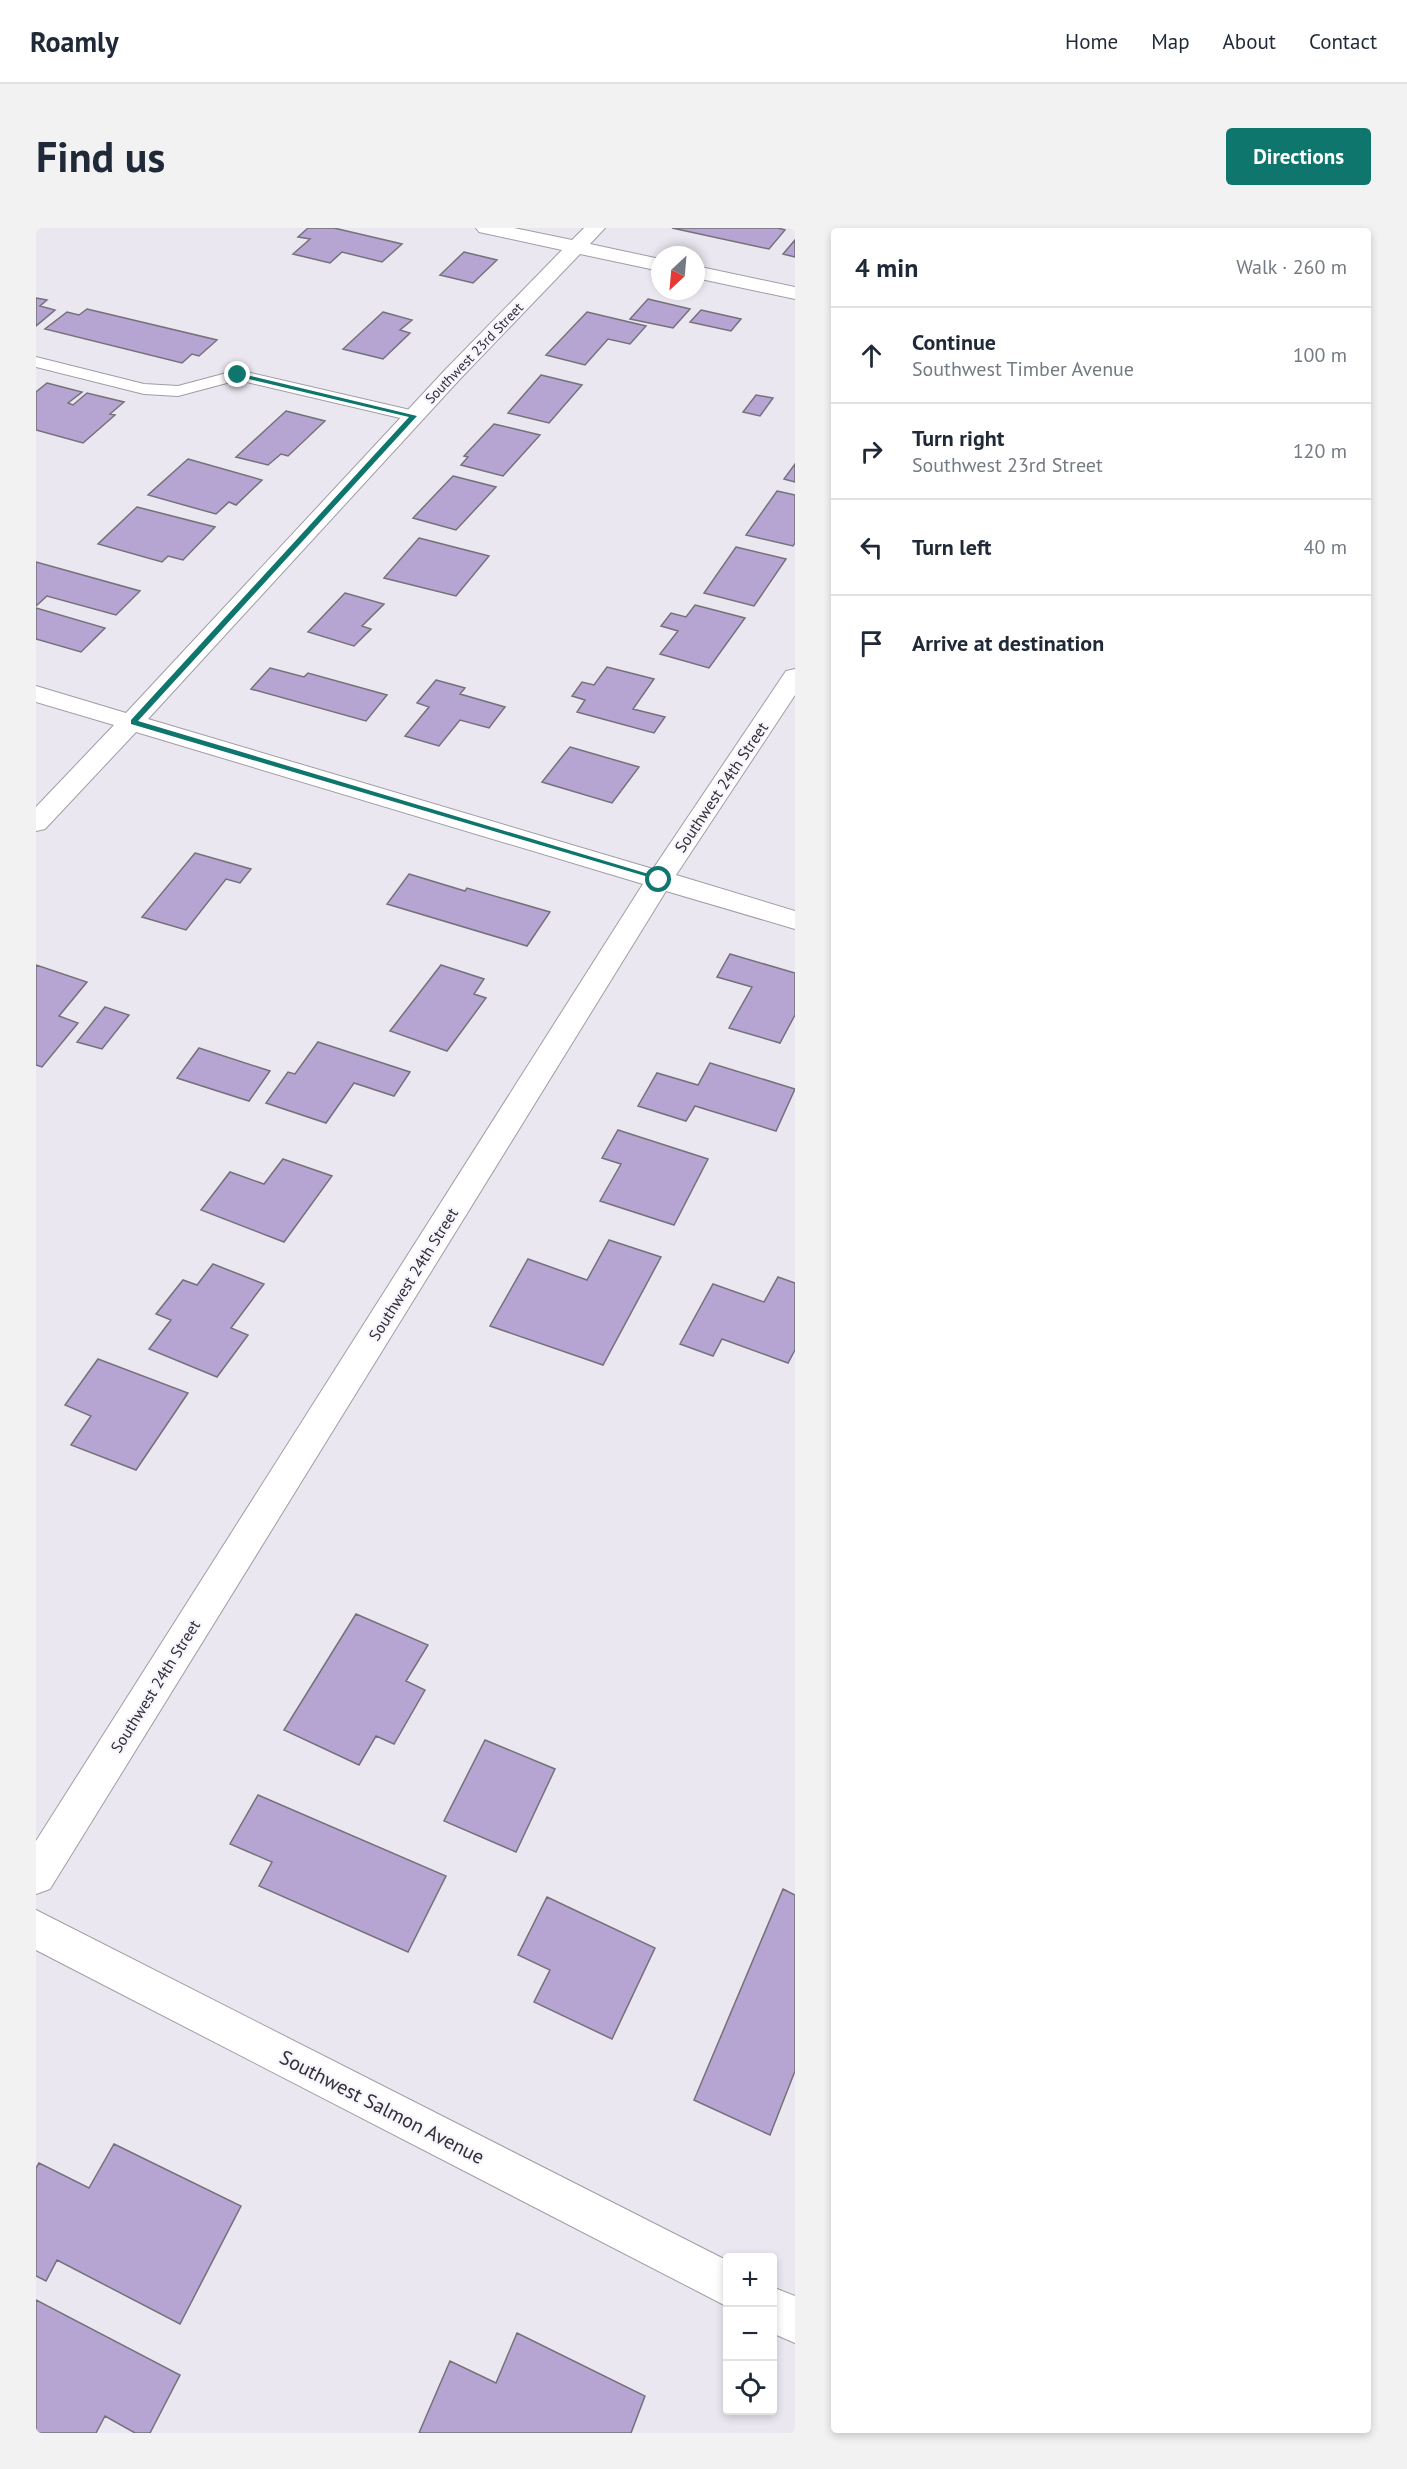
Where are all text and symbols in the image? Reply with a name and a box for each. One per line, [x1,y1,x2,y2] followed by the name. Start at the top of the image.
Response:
[30,23,119,60] text: Roamly
[1065,28,1118,55] text: Home
[1151,28,1190,55] text: Map
[1223,28,1276,55] text: About
[1309,28,1377,55] text: Contact
[1226,128,1371,185] button: Directions
[36,129,165,184] text: Find us
[651,246,705,300] north arrow
[855,251,918,284] text: 4 min
[1236,254,1347,280] text: Walk · 260 m
[421,299,527,407] street label: Southwest 23rd Street
[912,328,996,356] text: Continue
[855,339,888,372] icon: ahead
[1293,342,1347,368] text: 100 m
[912,356,1134,382] text: Southwest Timber Avenue
[224,361,250,387] route end
[912,424,1004,452] text: Turn right
[855,435,888,468] icon: right
[1293,438,1347,464] text: 120 m
[912,452,1103,478] text: Southwest 23rd Street
[855,531,888,564] icon: left
[912,533,992,561] text: Turn left
[1304,534,1347,560] text: 40 m
[855,627,888,660] icon: arrive
[912,629,1104,657] text: Arrive at destination
[670,718,772,856] street label: Southwest 24th Street
[645,866,671,892] route start
[364,1203,462,1344] street label: Southwest 24th Street
[106,1615,204,1756] street label: Southwest 24th Street
[275,2044,489,2170] street label: Southwest Salmon Avenue
[723,2253,777,2415] map controls
[723,2253,777,2307] button: +
[723,2307,777,2361] button: −
[723,2361,777,2415] button: locate

